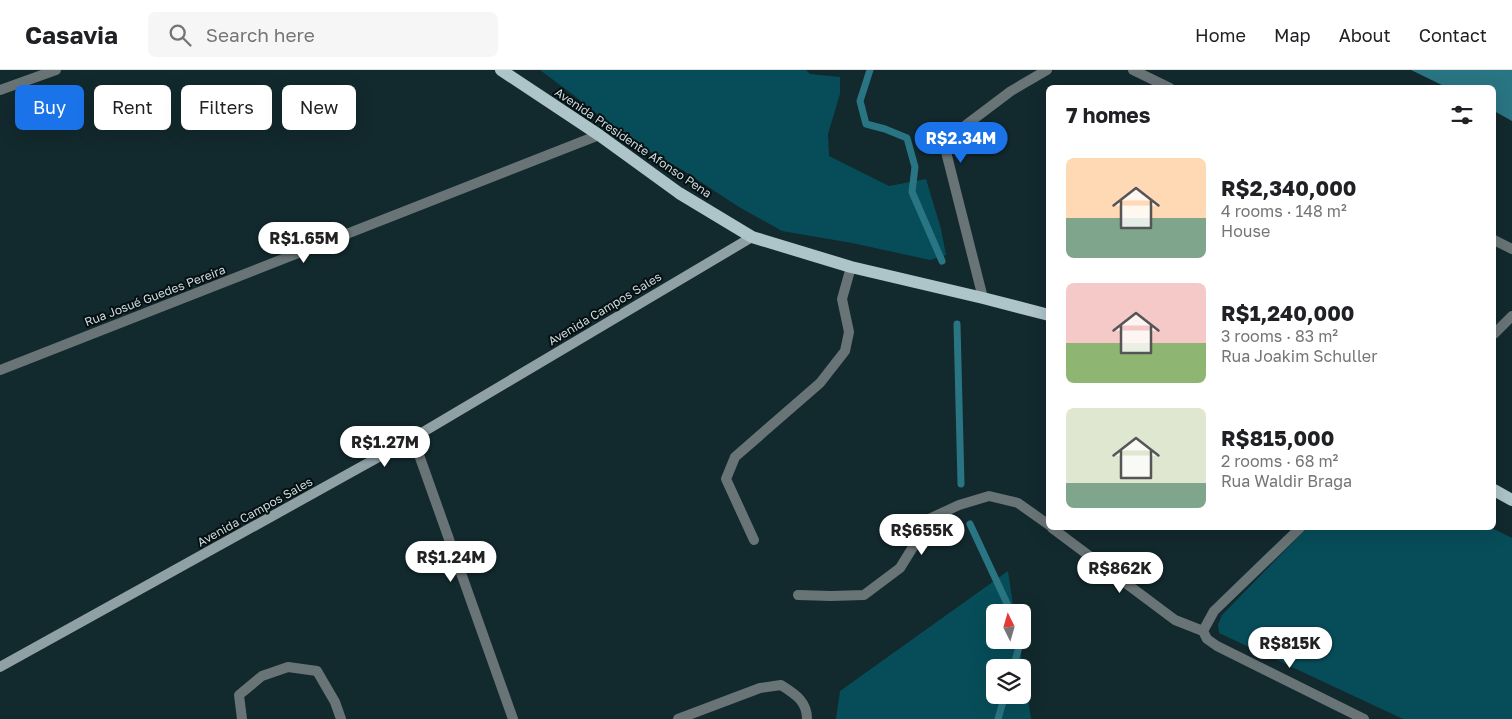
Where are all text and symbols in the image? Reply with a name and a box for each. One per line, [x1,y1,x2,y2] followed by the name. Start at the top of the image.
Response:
[148,12,498,57] search box
[25,20,118,49] text: Casavia
[166,21,194,49] icon: search
[206,23,315,46] text: Search here
[1195,24,1246,46] text: Home
[1274,24,1311,46] text: Map
[1339,24,1391,46] text: About
[1419,24,1487,46] text: Contact
[552,84,715,201] street label: Avenida Presidente Afonso Pena
[15,85,84,130] chip: Buy
[94,85,171,130] chip: Rent
[181,85,272,130] chip: Filters
[282,85,356,130] chip: New
[1448,101,1476,129] icon: filters
[1066,102,1151,128] text: 7 homes
[915,122,1007,164] pin: R$2.34M
[926,128,996,148] text: R$2.34M
[1221,175,1356,201] text: R$2,340,000
[1106,178,1166,238] icon: home
[1221,201,1347,221] text: 4 rooms · 148 m²
[1221,221,1270,241] text: House
[258,222,350,264] pin: R$1.65M
[269,228,339,248] text: R$1.65M
[82,262,227,329] street label: Rua Josué Guedes Pereira
[545,269,664,348] street label: Avenida Campos Sales
[1221,300,1354,326] text: R$1,240,000
[1106,303,1166,363] icon: home
[1221,326,1338,346] text: 3 rooms · 83 m²
[1221,346,1377,366] text: Rua Joakim Schuller
[1221,425,1334,451] text: R$815,000
[339,426,431,468] pin: R$1.27M
[1106,428,1166,488] icon: home
[351,432,419,452] text: R$1.27M
[1221,451,1338,471] text: 2 rooms · 68 m²
[1221,471,1352,491] text: Rua Waldir Braga
[194,474,315,550] street label: Avenida Campos Sales
[881,514,963,556] pin: R$655K
[890,520,954,540] text: R$655K
[405,540,497,583] pin: R$1.24M
[416,547,486,567] text: R$1.24M
[1079,552,1161,594] pin: R$862K
[1088,558,1152,578] text: R$862K
[986,604,1031,649] north arrow
[986,604,1031,704] map controls
[1249,626,1331,669] pin: R$815K
[1259,633,1321,653] text: R$815K
[986,659,1031,704] button: layers

